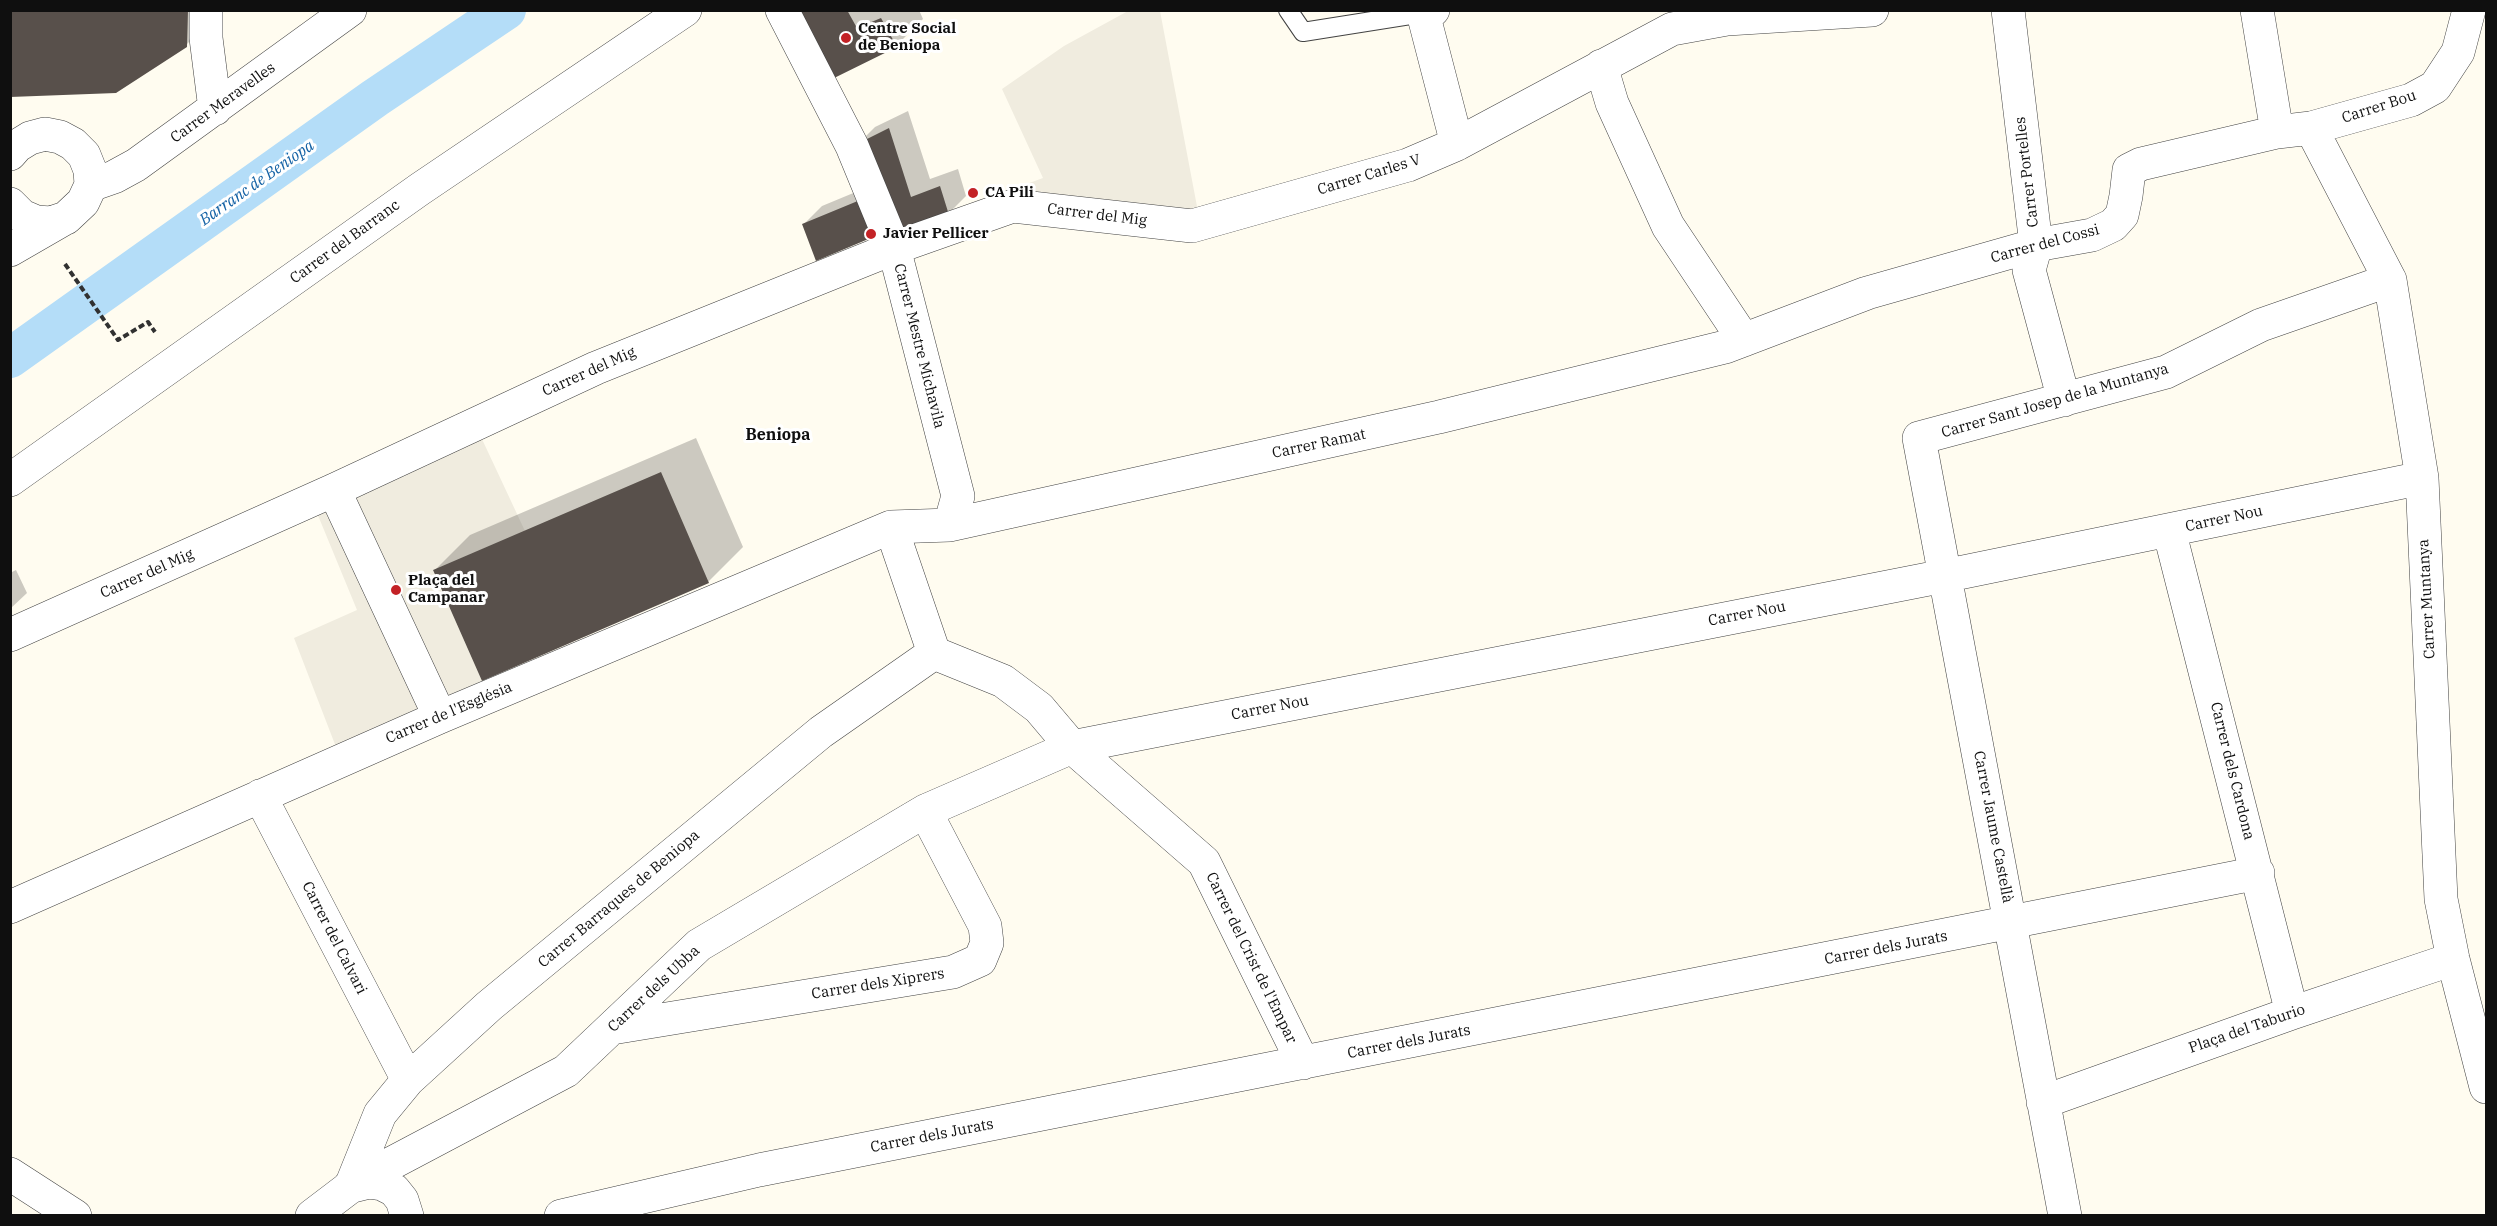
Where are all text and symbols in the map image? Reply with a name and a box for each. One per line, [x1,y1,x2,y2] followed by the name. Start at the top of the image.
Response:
[858,20,956,55] place label: Centre Social de Beniopa
[839,31,853,45] marker: Centre Social de Beniopa
[167,59,279,147] street label: Carrer Meravelles
[2340,87,2418,127] street label: Carrer Bou
[2011,116,2043,228] street label: Carrer Portelles
[196,136,318,230] water label: Barranc de Beniopa
[1315,151,1423,199] street label: Carrer Carles V
[985,184,1034,202] place label: CA Pili
[966,186,980,200] marker: CA Pili
[287,196,403,288] street label: Carrer del Barranc
[1046,200,1148,230] street label: Carrer del Mig
[1989,221,2101,267] street label: Carrer del Cossi
[883,225,989,243] place label: Javier Pellicer
[864,227,878,241] marker: Javier Pellicer
[890,262,948,430] street label: Carrer Mestre Michavila
[540,343,638,401] street label: Carrer del Mig
[1939,360,2171,442] street label: Carrer Sant Josep de la Muntanya
[745,425,811,445] district label: Beniopa
[1271,425,1367,463] street label: Carrer Ramat
[2184,502,2264,536] street label: Carrer Nou
[2415,539,2439,659] street label: Carrer Muntanya
[98,545,196,603] street label: Carrer del Mig
[408,572,485,607] place label: Plaça del Campanar
[389,583,403,597] marker: Plaça del Campanar
[1707,598,1787,630] street label: Carrer Nou
[383,678,515,748] street label: Carrer de l'Església
[1230,692,1310,724] street label: Carrer Nou
[2206,700,2258,842] street label: Carrer dels Cardona
[1969,749,2017,905] street label: Carrer Jaume Castellà
[535,826,703,972] street label: Carrer Barraques de Beniopa
[1202,870,1300,1046] street label: Carrer del Crist de l'Empar
[298,879,370,997] street label: Carrer del Calvari
[1823,927,1949,969] street label: Carrer dels Jurats
[604,942,704,1036] street label: Carrer dels Ubba
[810,965,946,1003] street label: Carrer dels Xiprers
[2186,1001,2308,1057] street label: Plaça del Taburio
[1346,1021,1472,1063] street label: Carrer dels Jurats
[869,1115,995,1157] street label: Carrer dels Jurats

